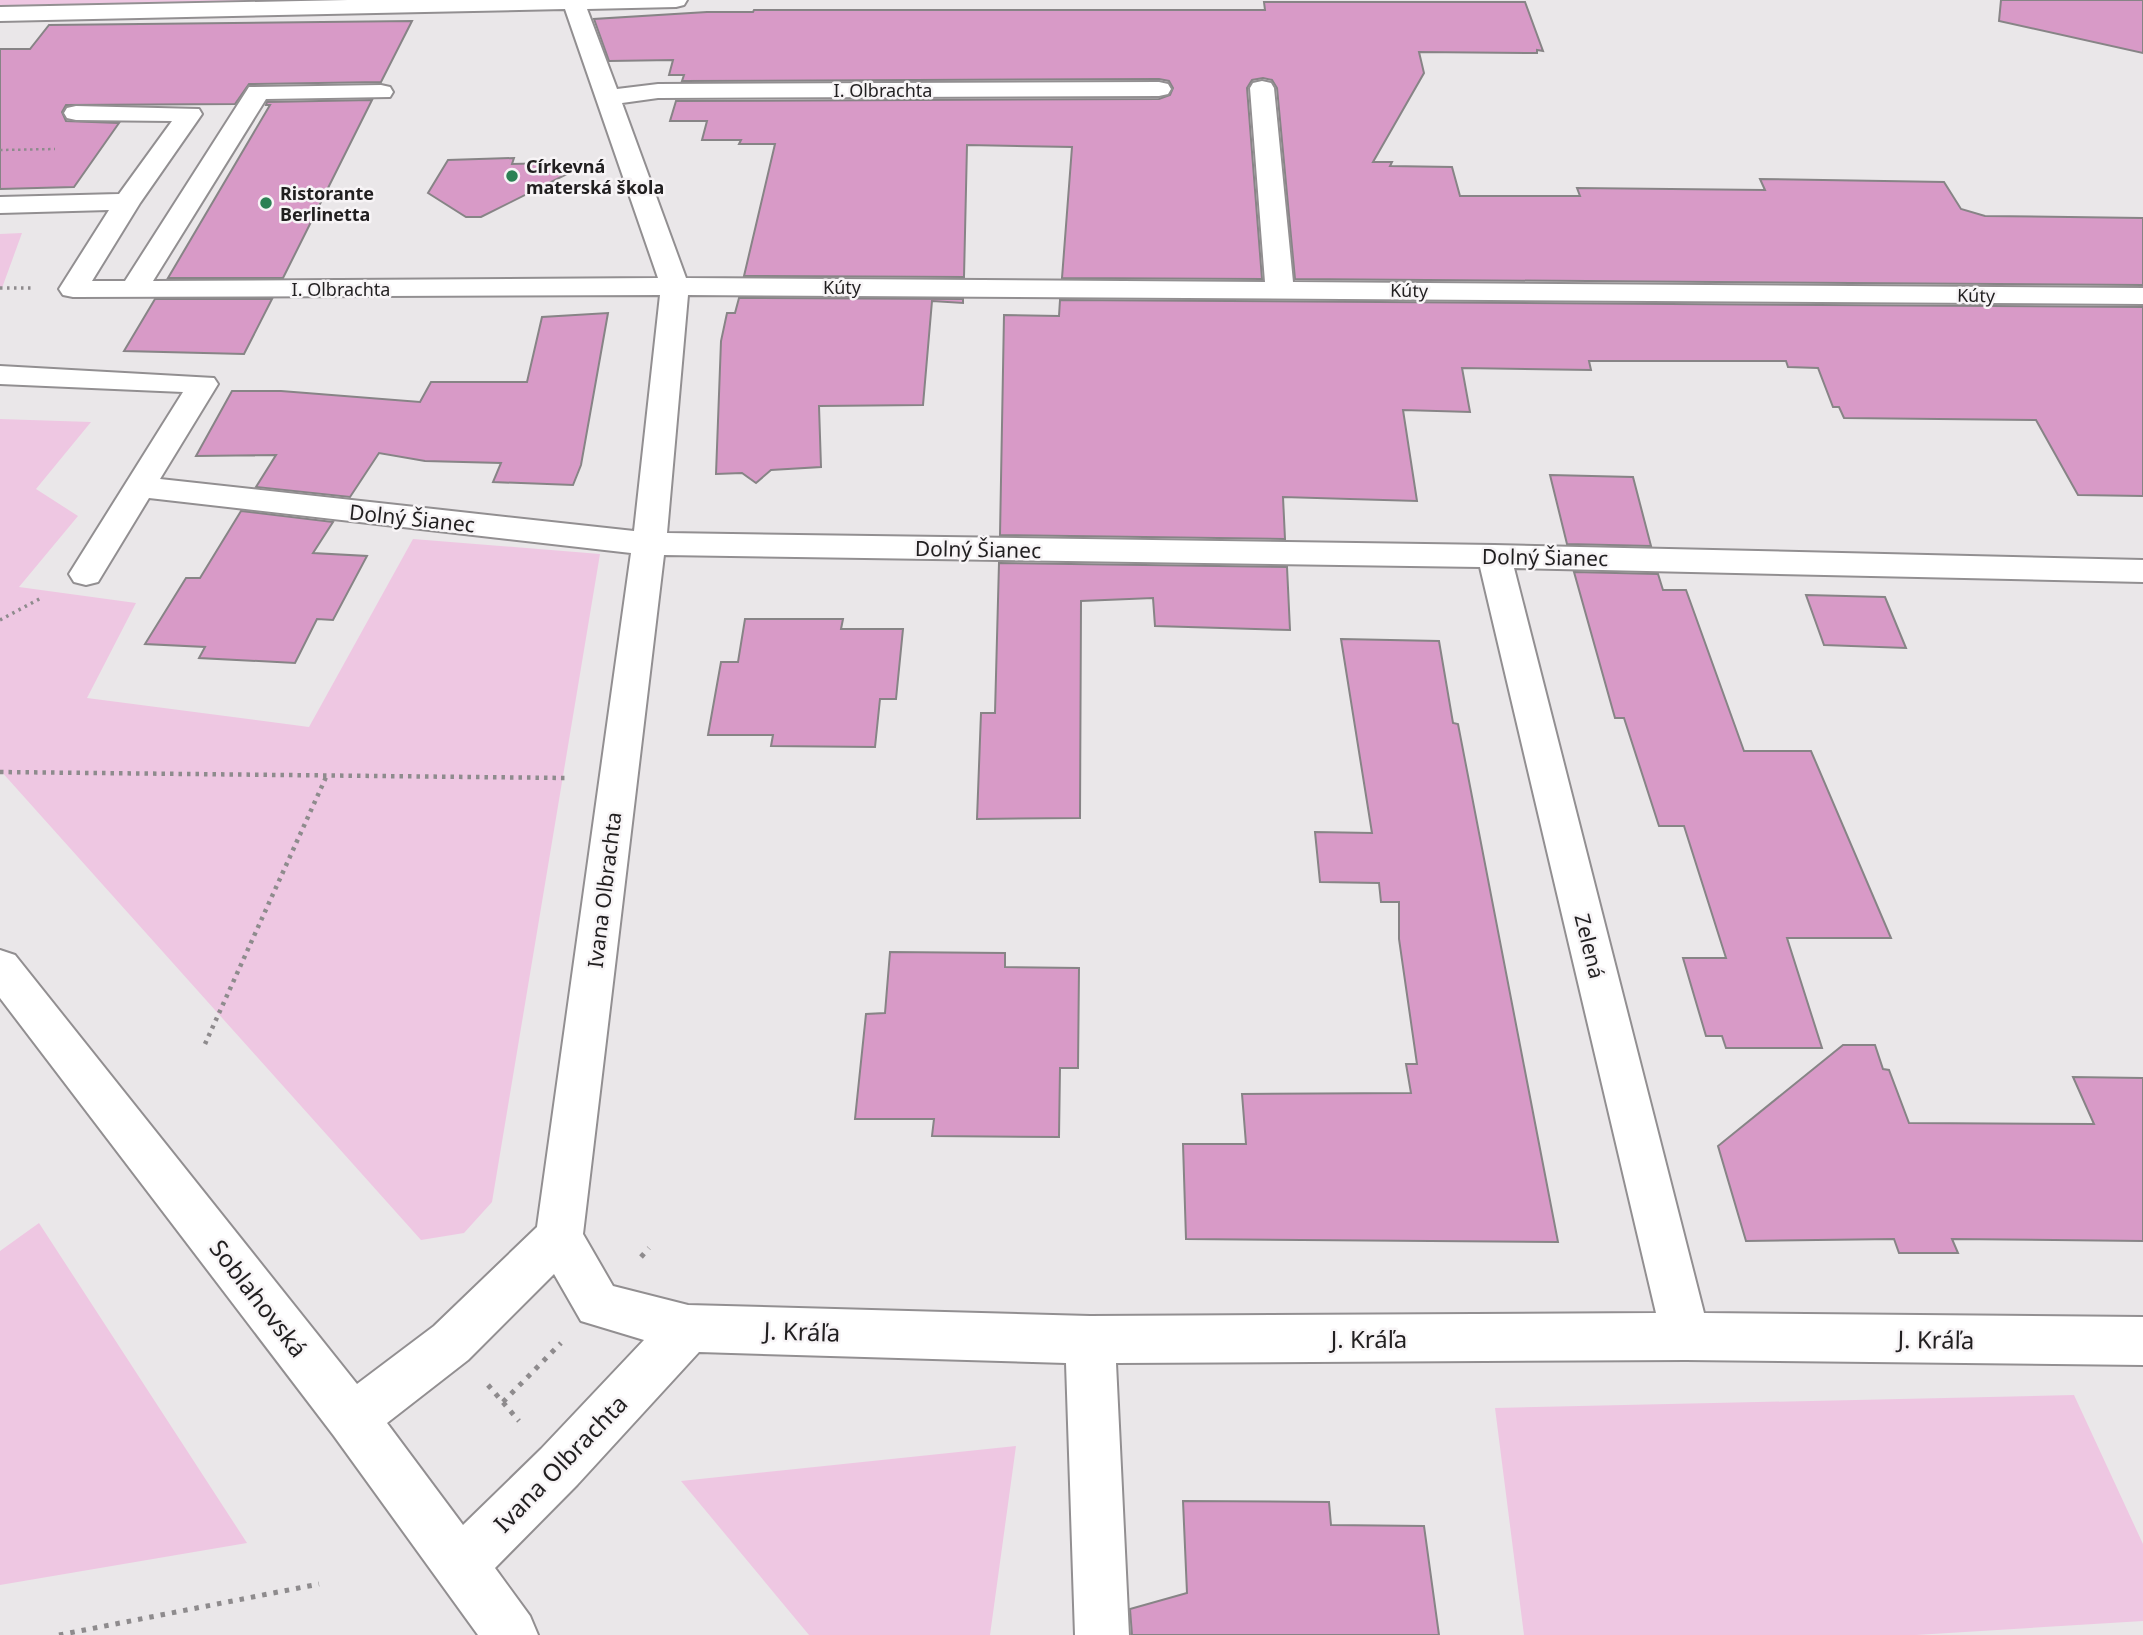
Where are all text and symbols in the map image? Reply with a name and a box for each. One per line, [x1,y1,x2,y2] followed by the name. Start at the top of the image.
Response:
[834,78,932,102] street label: I. Olbrachta
[526,154,664,199] place label: Církevná materská škola
[504,168,520,184] marker: Církevná materská škola
[280,181,374,226] place label: Ristorante Berlinetta
[258,195,274,211] marker: Ristorante Berlinetta
[823,275,862,299] street label: Kúty
[292,277,390,301] street label: I. Olbrachta
[1390,278,1429,302] street label: Kúty
[1957,283,1996,307] street label: Kúty
[348,497,476,539] street label: Dolný Šianec
[915,534,1041,564] street label: Dolný Šianec
[1482,542,1608,572] street label: Dolný Šianec
[581,810,627,970] street label: Ivana Olbrachta
[1568,911,1612,981] street label: Zelená
[203,1232,315,1364] street label: Soblahovská
[761,1313,841,1349] street label: J. Kráľa
[1329,1322,1407,1355] street label: J. Kráľa
[1895,1322,1975,1356] street label: J. Kráľa
[486,1387,634,1539] street label: Ivana Olbrachta

